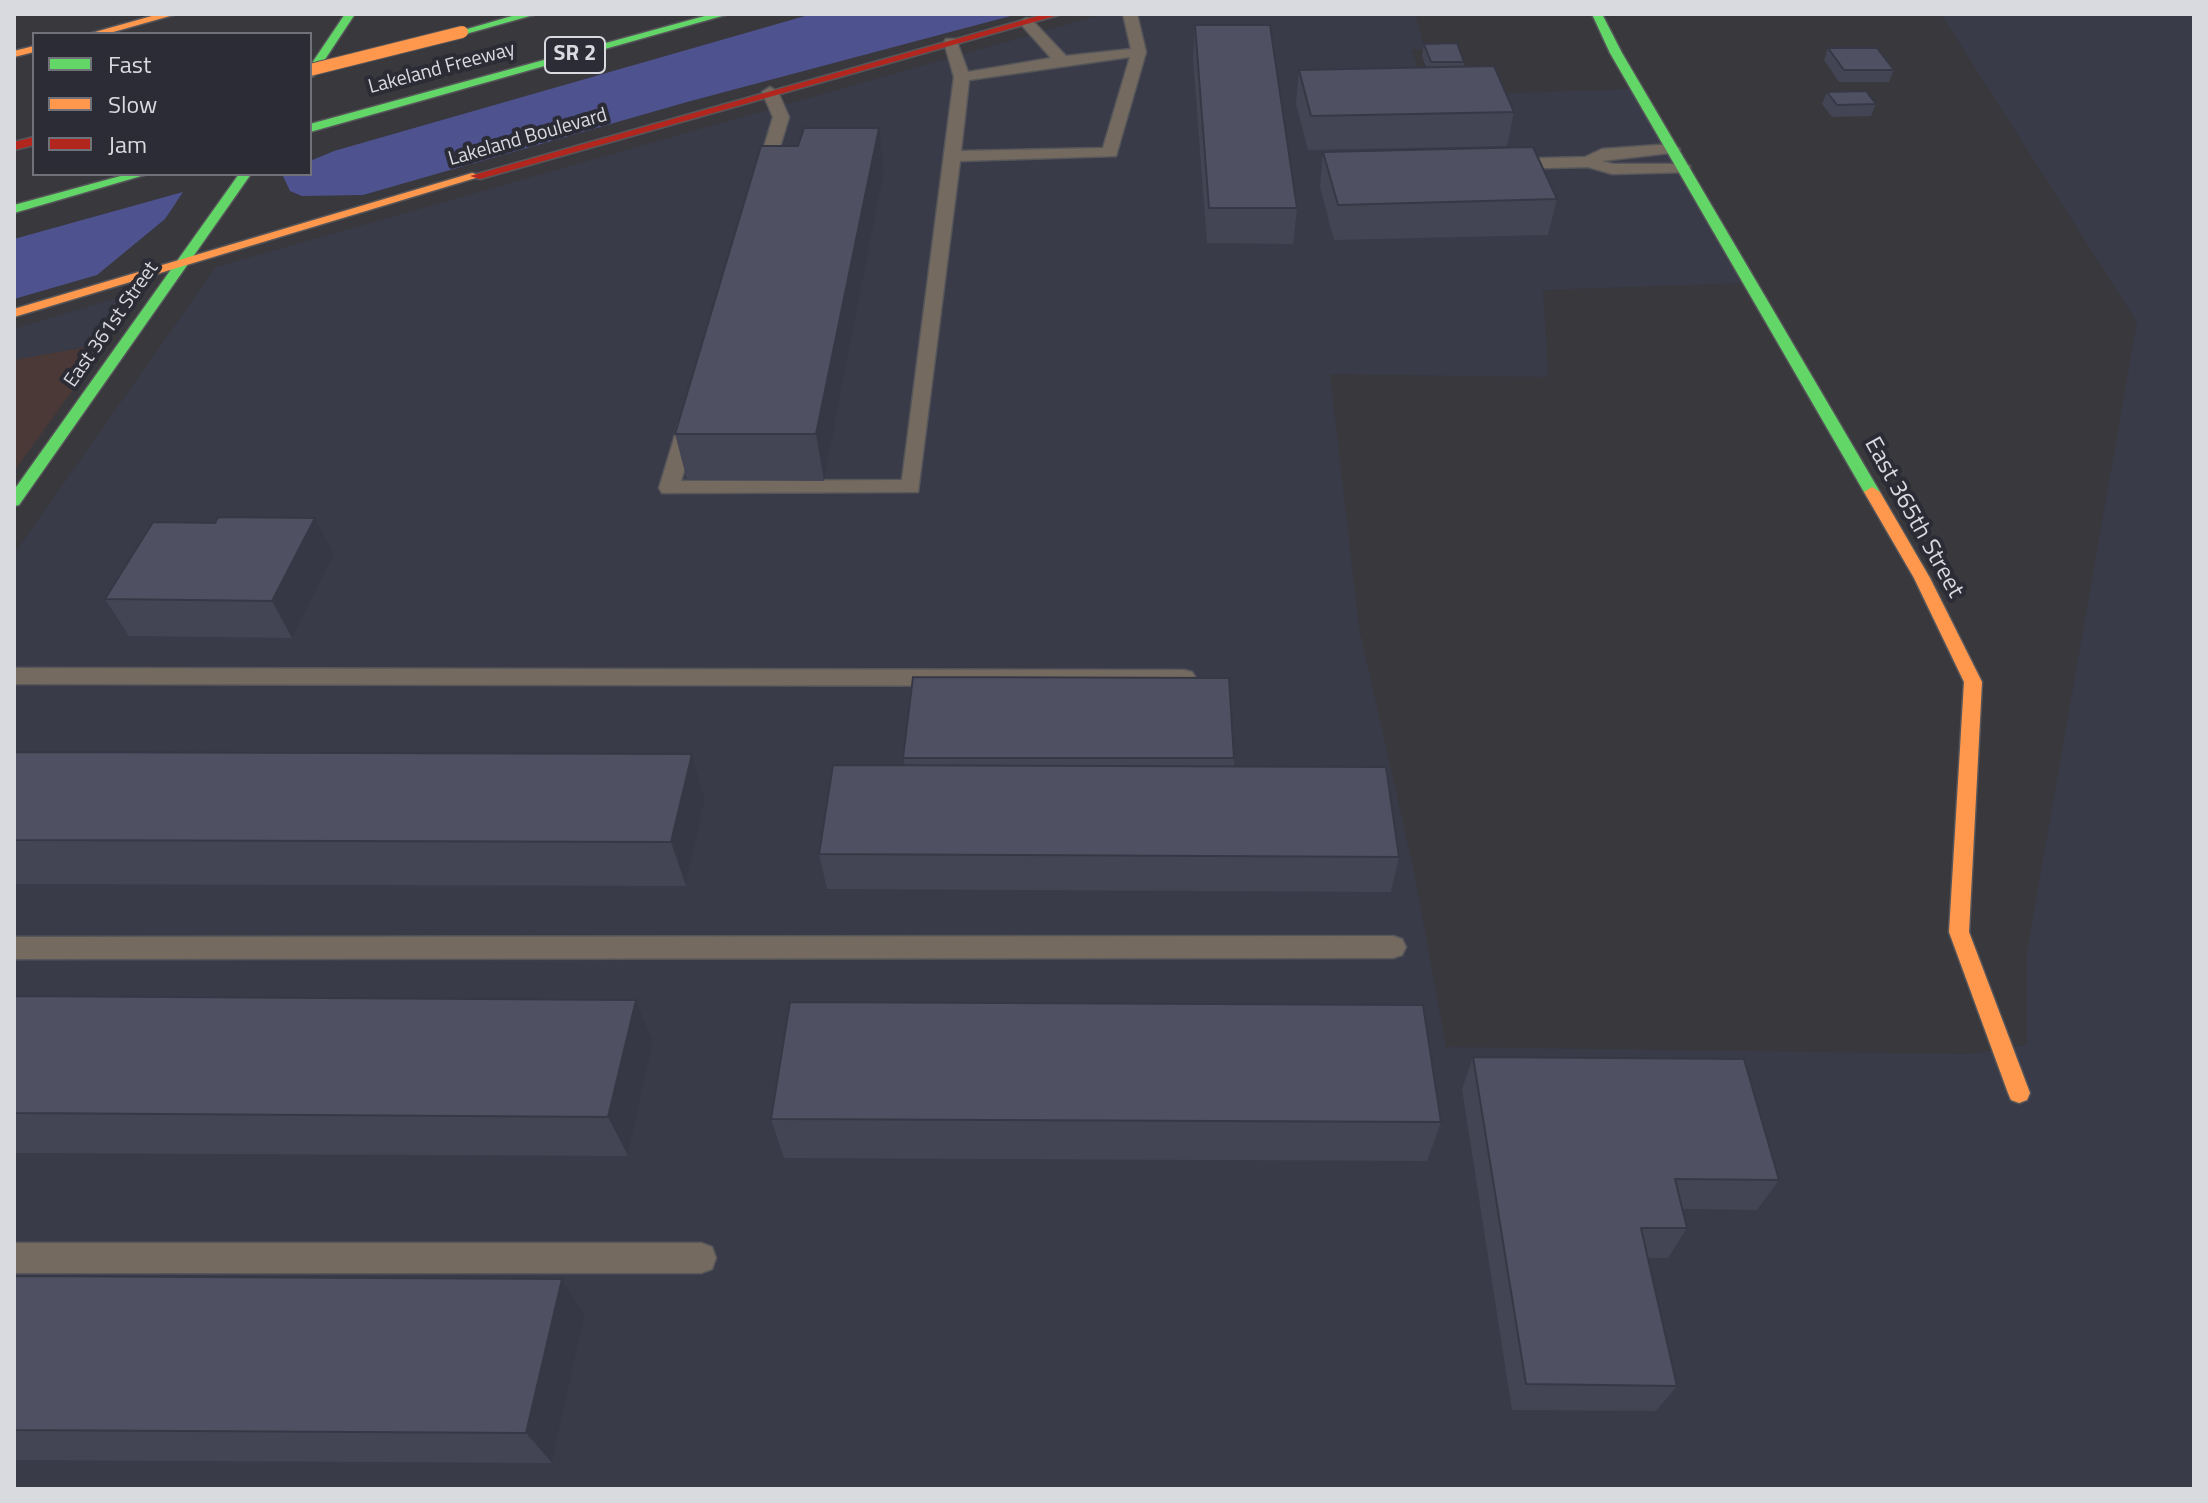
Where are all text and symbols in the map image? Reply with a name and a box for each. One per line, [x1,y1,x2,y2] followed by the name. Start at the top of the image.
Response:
[32,32,312,176] legend
[545,37,605,73] road number: SR 2
[366,38,518,100] street label: Lakeland Freeway
[108,46,151,82] text: Fast
[108,86,157,122] text: Slow
[446,104,610,172] street label: Lakeland Boulevard
[108,126,147,162] text: Jam
[60,258,164,392] street label: East 361st Street
[1857,433,1969,603] street label: East 365th Street

